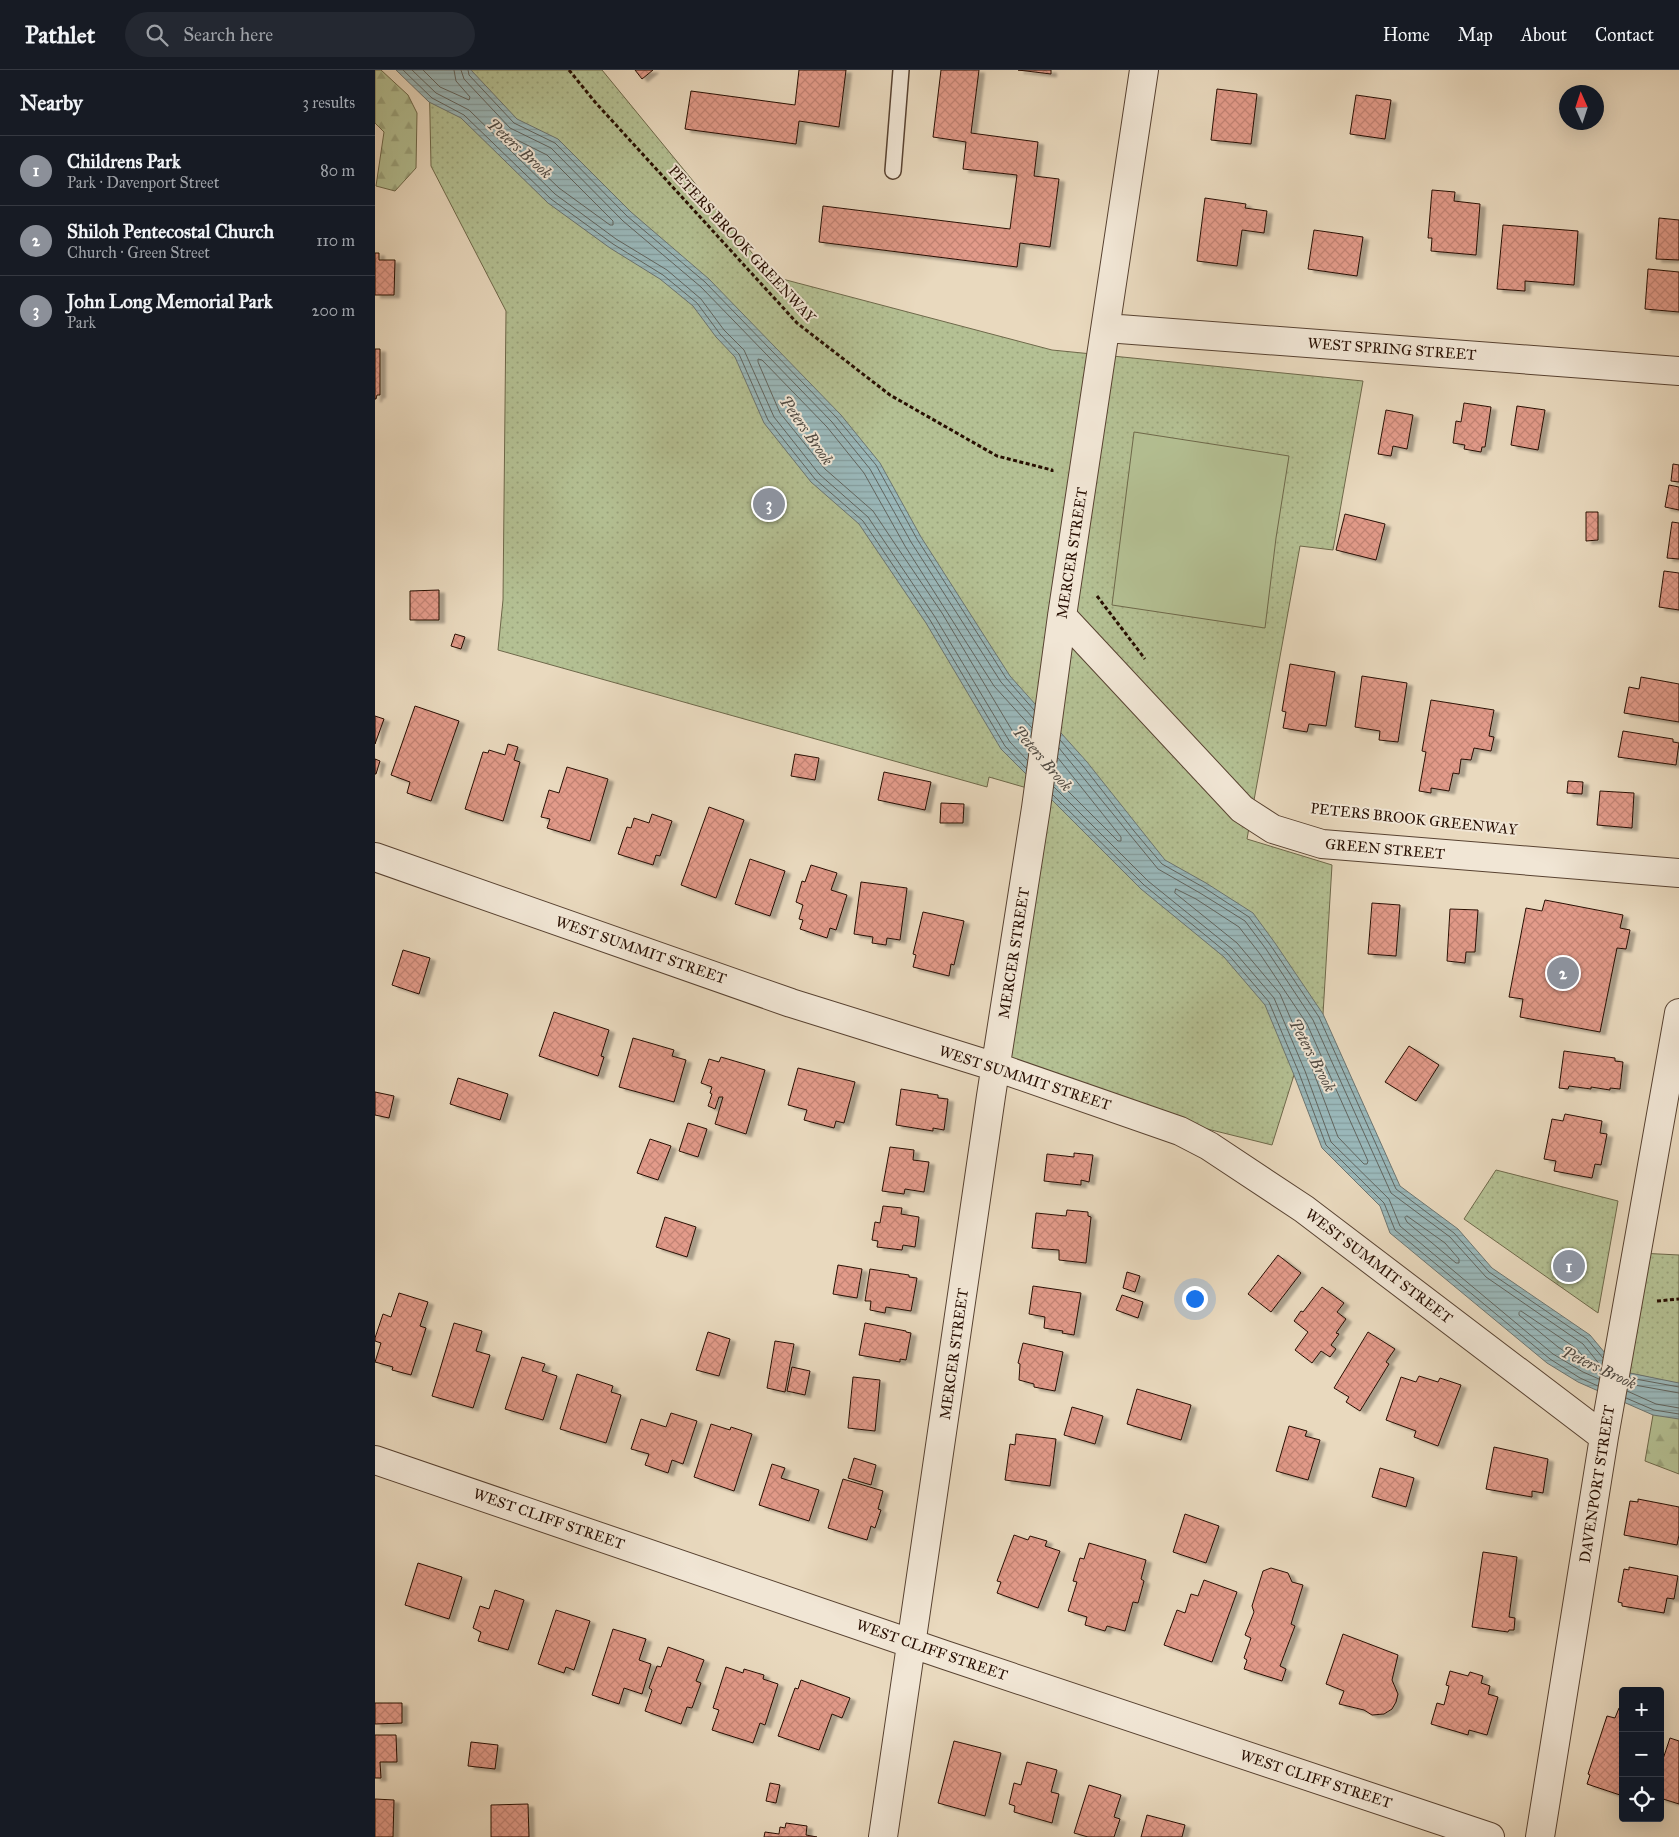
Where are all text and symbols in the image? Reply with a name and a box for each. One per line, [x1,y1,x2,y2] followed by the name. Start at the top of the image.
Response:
[125,12,475,57] search box
[25,20,95,50] text: Pathlet
[143,21,171,49] icon: search
[183,23,273,46] text: Search here
[1383,24,1430,46] text: Home
[1458,24,1493,46] text: Map
[1521,24,1567,46] text: About
[1595,24,1654,46] text: Contact
[1559,85,1604,130] north arrow
[20,90,83,116] text: Nearby
[302,93,355,112] text: 3 results
[483,114,556,182] water label: Peters Brook
[67,150,181,173] text: Childrens Park
[33,161,39,180] text: 1
[320,161,355,180] text: 80 m
[664,162,820,327] street label: PETERS BROOK GREENWAY
[67,173,219,192] text: Park · Davenport Street
[67,220,274,243] text: Shiloh Pentecostal Church
[32,231,40,250] text: 2
[316,231,355,250] text: 110 m
[67,243,210,262] text: Church · Green Street
[67,290,273,313] text: John Long Memorial Park
[33,301,39,320] text: 3
[312,301,355,320] text: 200 m
[67,313,96,332] text: Park
[1307,334,1477,364] street label: WEST SPRING STREET
[776,392,837,469] water label: Peters Brook
[753,485,785,523] pin: 3
[1053,486,1091,620] street label: MERCER STREET
[1009,722,1076,795] water label: Peters Brook
[1310,799,1519,839] street label: PETERS BROOK GREENWAY
[1324,835,1446,863] street label: GREEN STREET
[995,886,1033,1020] street label: MERCER STREET
[553,912,729,988] street label: WEST SUMMIT STREET
[1547,954,1579,992] pin: 2
[1285,1015,1340,1095] water label: Peters Brook
[937,1042,1113,1114] street label: WEST SUMMIT STREET
[1302,1205,1456,1327] street label: WEST SUMMIT STREET
[1553,1247,1585,1285] pin: 1
[1182,1286,1208,1312] your location
[936,1287,972,1421] street label: MERCER STREET
[1558,1342,1639,1393] water label: Peters Brook
[1576,1404,1618,1564] street label: DAVENPORT STREET
[471,1485,627,1553] street label: WEST CLIFF STREET
[854,1616,1010,1684] street label: WEST CLIFF STREET
[1619,1687,1664,1822] map controls
[1619,1687,1664,1732] button: +
[1619,1732,1664,1777] button: −
[1238,1746,1394,1812] street label: WEST CLIFF STREET
[1619,1777,1664,1822] button: locate

